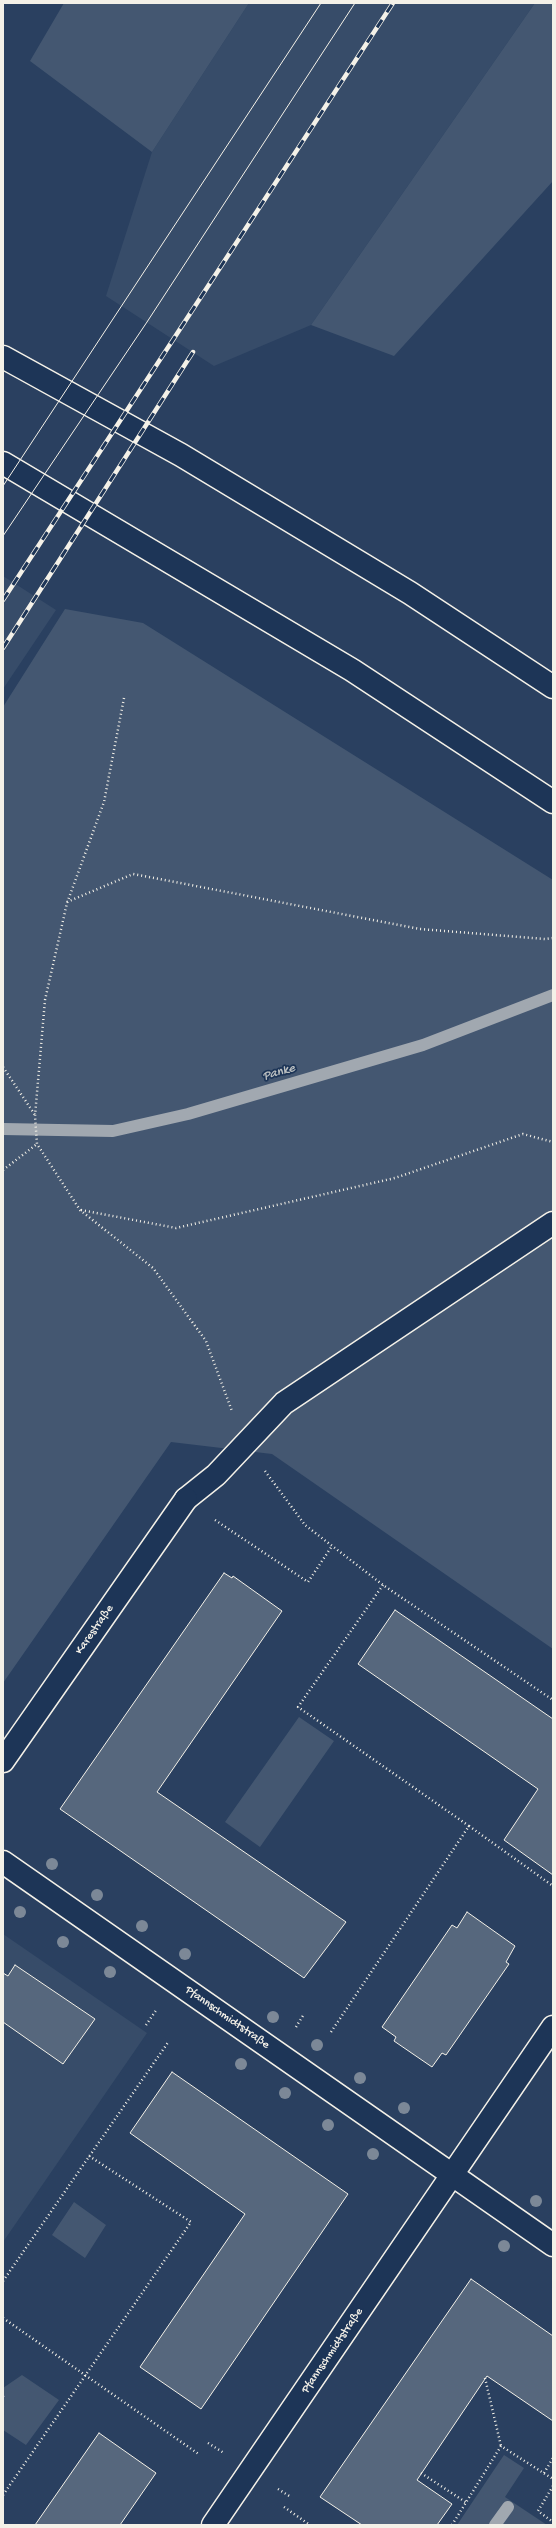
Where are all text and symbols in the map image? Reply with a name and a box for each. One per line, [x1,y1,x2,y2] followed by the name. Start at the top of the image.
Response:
[261,1061,297,1085] water label: Panke
[73,1602,117,1658] street label: Karestraße
[182,1983,272,2053] street label: Pfannschmidtstraße
[299,2305,367,2397] street label: Pfannschmidtstraße

